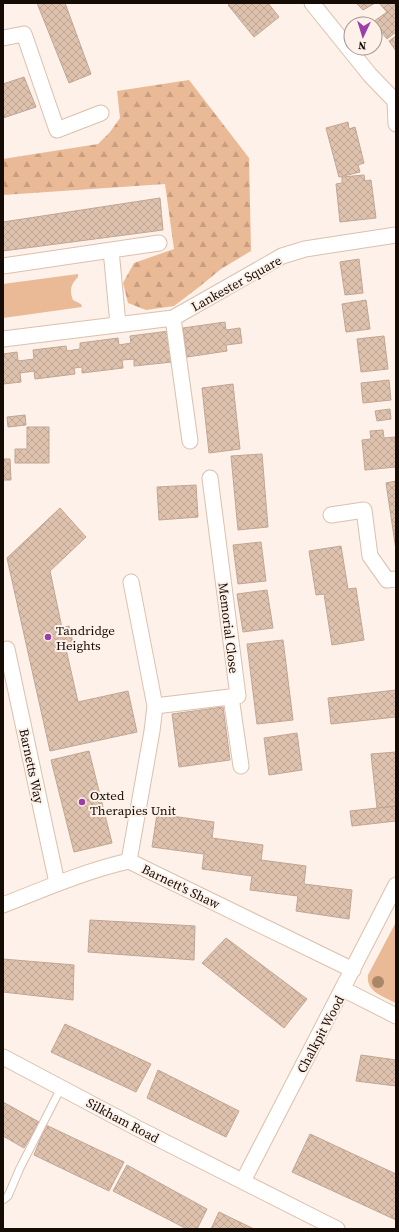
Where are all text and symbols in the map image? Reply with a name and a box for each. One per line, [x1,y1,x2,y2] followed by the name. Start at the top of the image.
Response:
[343,16,383,56] north arrow
[358,38,367,53] text: N
[188,251,285,315] street label: Lankester Square
[215,582,243,675] street label: Memorial Close
[56,622,115,654] place label: Tandridge Heights
[43,632,53,642] marker: Tandridge Heights
[15,727,48,806] street label: Barnetts Way
[90,787,177,819] place label: Oxted Therapies Unit
[77,797,87,807] marker: Oxted Therapies Unit
[139,860,223,913] street label: Barnett's Shaw
[293,992,348,1076] street label: Chalkpit Wood
[83,1094,163,1147] street label: Silkham Road

